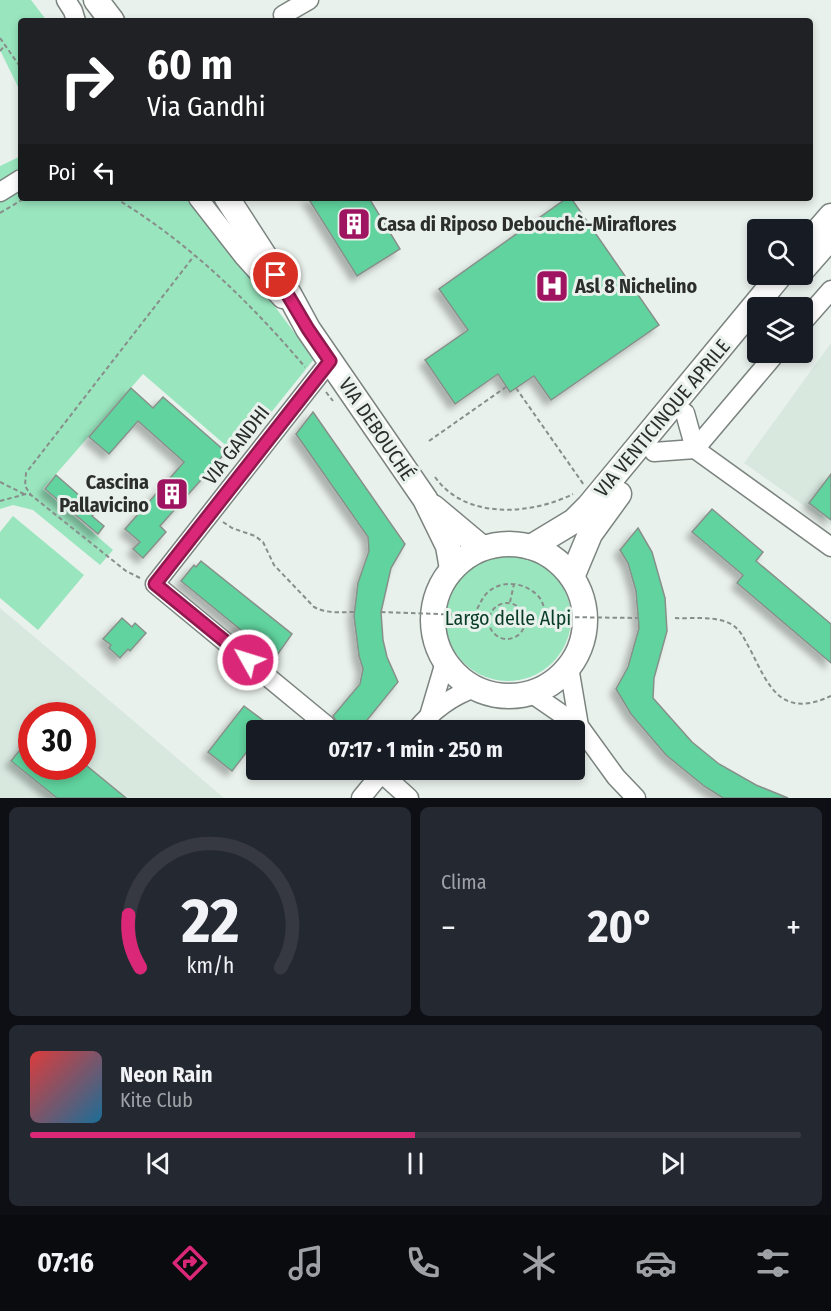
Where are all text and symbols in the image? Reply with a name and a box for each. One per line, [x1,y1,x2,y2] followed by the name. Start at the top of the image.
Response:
[147,40,233,90] text: 60 m
[48,42,126,120] icon: right
[147,91,266,123] text: Via Gandhi
[88,156,121,189] icon: left
[48,159,76,186] text: Poi
[336,206,372,242] building icon: Casa di Riposo Debouchè-Miraflores
[377,212,677,236] place label: Casa di Riposo Debouchè-Miraflores
[747,219,813,363] map controls
[747,219,813,285] button: search
[250,249,301,300] pin
[259,258,292,291] icon: arrive
[534,268,570,304] hospital icon: Asl 8 Nichelino
[574,274,698,298] place label: Asl 8 Nichelino
[747,297,813,363] button: layers
[589,334,735,502] street label: VIA VENTICINQUE APRILE
[334,373,420,485] street label: VIA DEBOUCHÉ
[198,401,274,489] street label: VIA GANDHI
[59,470,149,517] place label: Cascina Pallavicino
[154,476,190,512] building icon: Cascina Pallavicino
[445,606,571,630] park label: Largo delle Alpi
[216,628,280,692] position arrow
[18,702,96,780] speed limit sign: 30
[328,736,503,763] text: 07:17 · 1 min · 250 m
[441,870,486,894] text: Clima
[180,884,239,959] text: 22
[588,900,654,954] text: 20°
[441,908,456,948] text: −
[786,908,801,948] text: +
[186,954,234,980] text: km/h
[120,1061,213,1088] text: Neon Rain
[120,1088,193,1112] text: Kite Club
[142,1147,175,1180] icon: previous
[399,1147,432,1180] icon: pause
[656,1147,689,1180] icon: next
[169,1242,211,1284] icon: directions
[285,1242,327,1284] icon: music
[402,1242,444,1284] icon: phone
[518,1242,560,1284] icon: climate
[635,1242,677,1284] icon: car
[752,1242,794,1284] icon: filters
[37,1247,94,1279] text: 07:16

